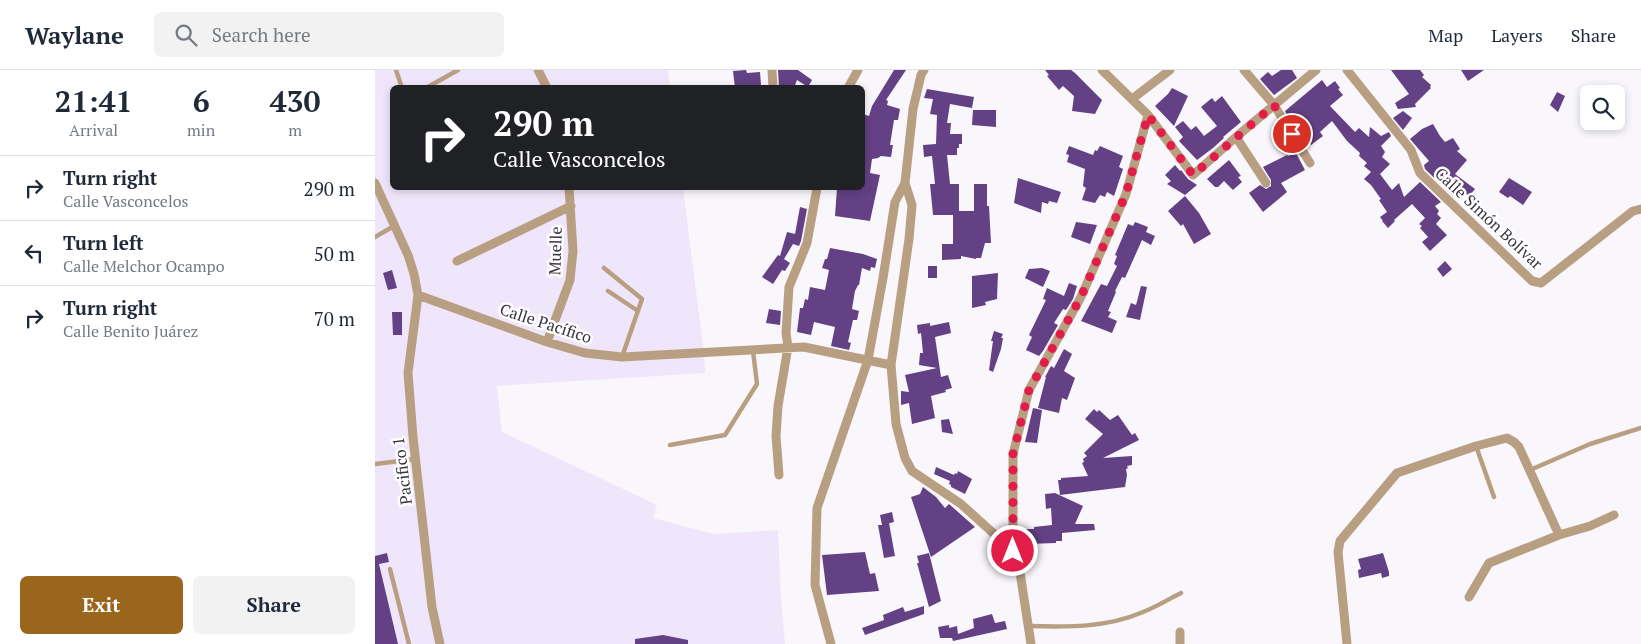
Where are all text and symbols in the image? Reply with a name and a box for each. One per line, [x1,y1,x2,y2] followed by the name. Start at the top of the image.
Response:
[154,12,504,57] search box
[25,19,124,51] text: Waylane
[172,21,200,49] icon: search
[212,22,311,47] text: Search here
[1428,23,1463,47] text: Map
[1491,23,1543,47] text: Layers
[1571,23,1616,47] text: Share
[54,81,133,121] text: 21:41
[193,81,210,121] text: 6
[270,81,321,121] text: 430
[1580,85,1625,130] map controls
[1580,85,1625,130] button: search
[493,100,594,146] text: 290 m
[410,105,475,170] icon: right
[1271,113,1313,155] pin
[69,119,118,141] text: Arrival
[187,119,215,141] text: min
[288,119,302,141] text: m
[1278,120,1306,148] icon: arrive
[493,144,666,173] text: Calle Vasconcelos
[1430,162,1548,274] street label: Calle Simón Bolívar
[63,165,157,190] text: Turn right
[20,174,48,202] icon: right
[304,176,355,201] text: 290 m
[63,190,188,212] text: Calle Vasconcelos
[543,226,567,276] street label: Muelle
[63,230,144,255] text: Turn left
[20,239,48,267] icon: left
[314,241,355,266] text: 50 m
[63,255,225,277] text: Calle Melchor Ocampo
[63,295,157,320] text: Turn right
[497,298,595,348] street label: Calle Pacífico
[20,304,48,332] icon: right
[314,306,355,331] text: 70 m
[63,320,198,342] text: Calle Benito Juárez
[387,436,417,506] street label: Pacifico 1
[986,524,1038,576] position arrow
[20,576,183,634] button: Exit
[193,576,355,634] button: Share

